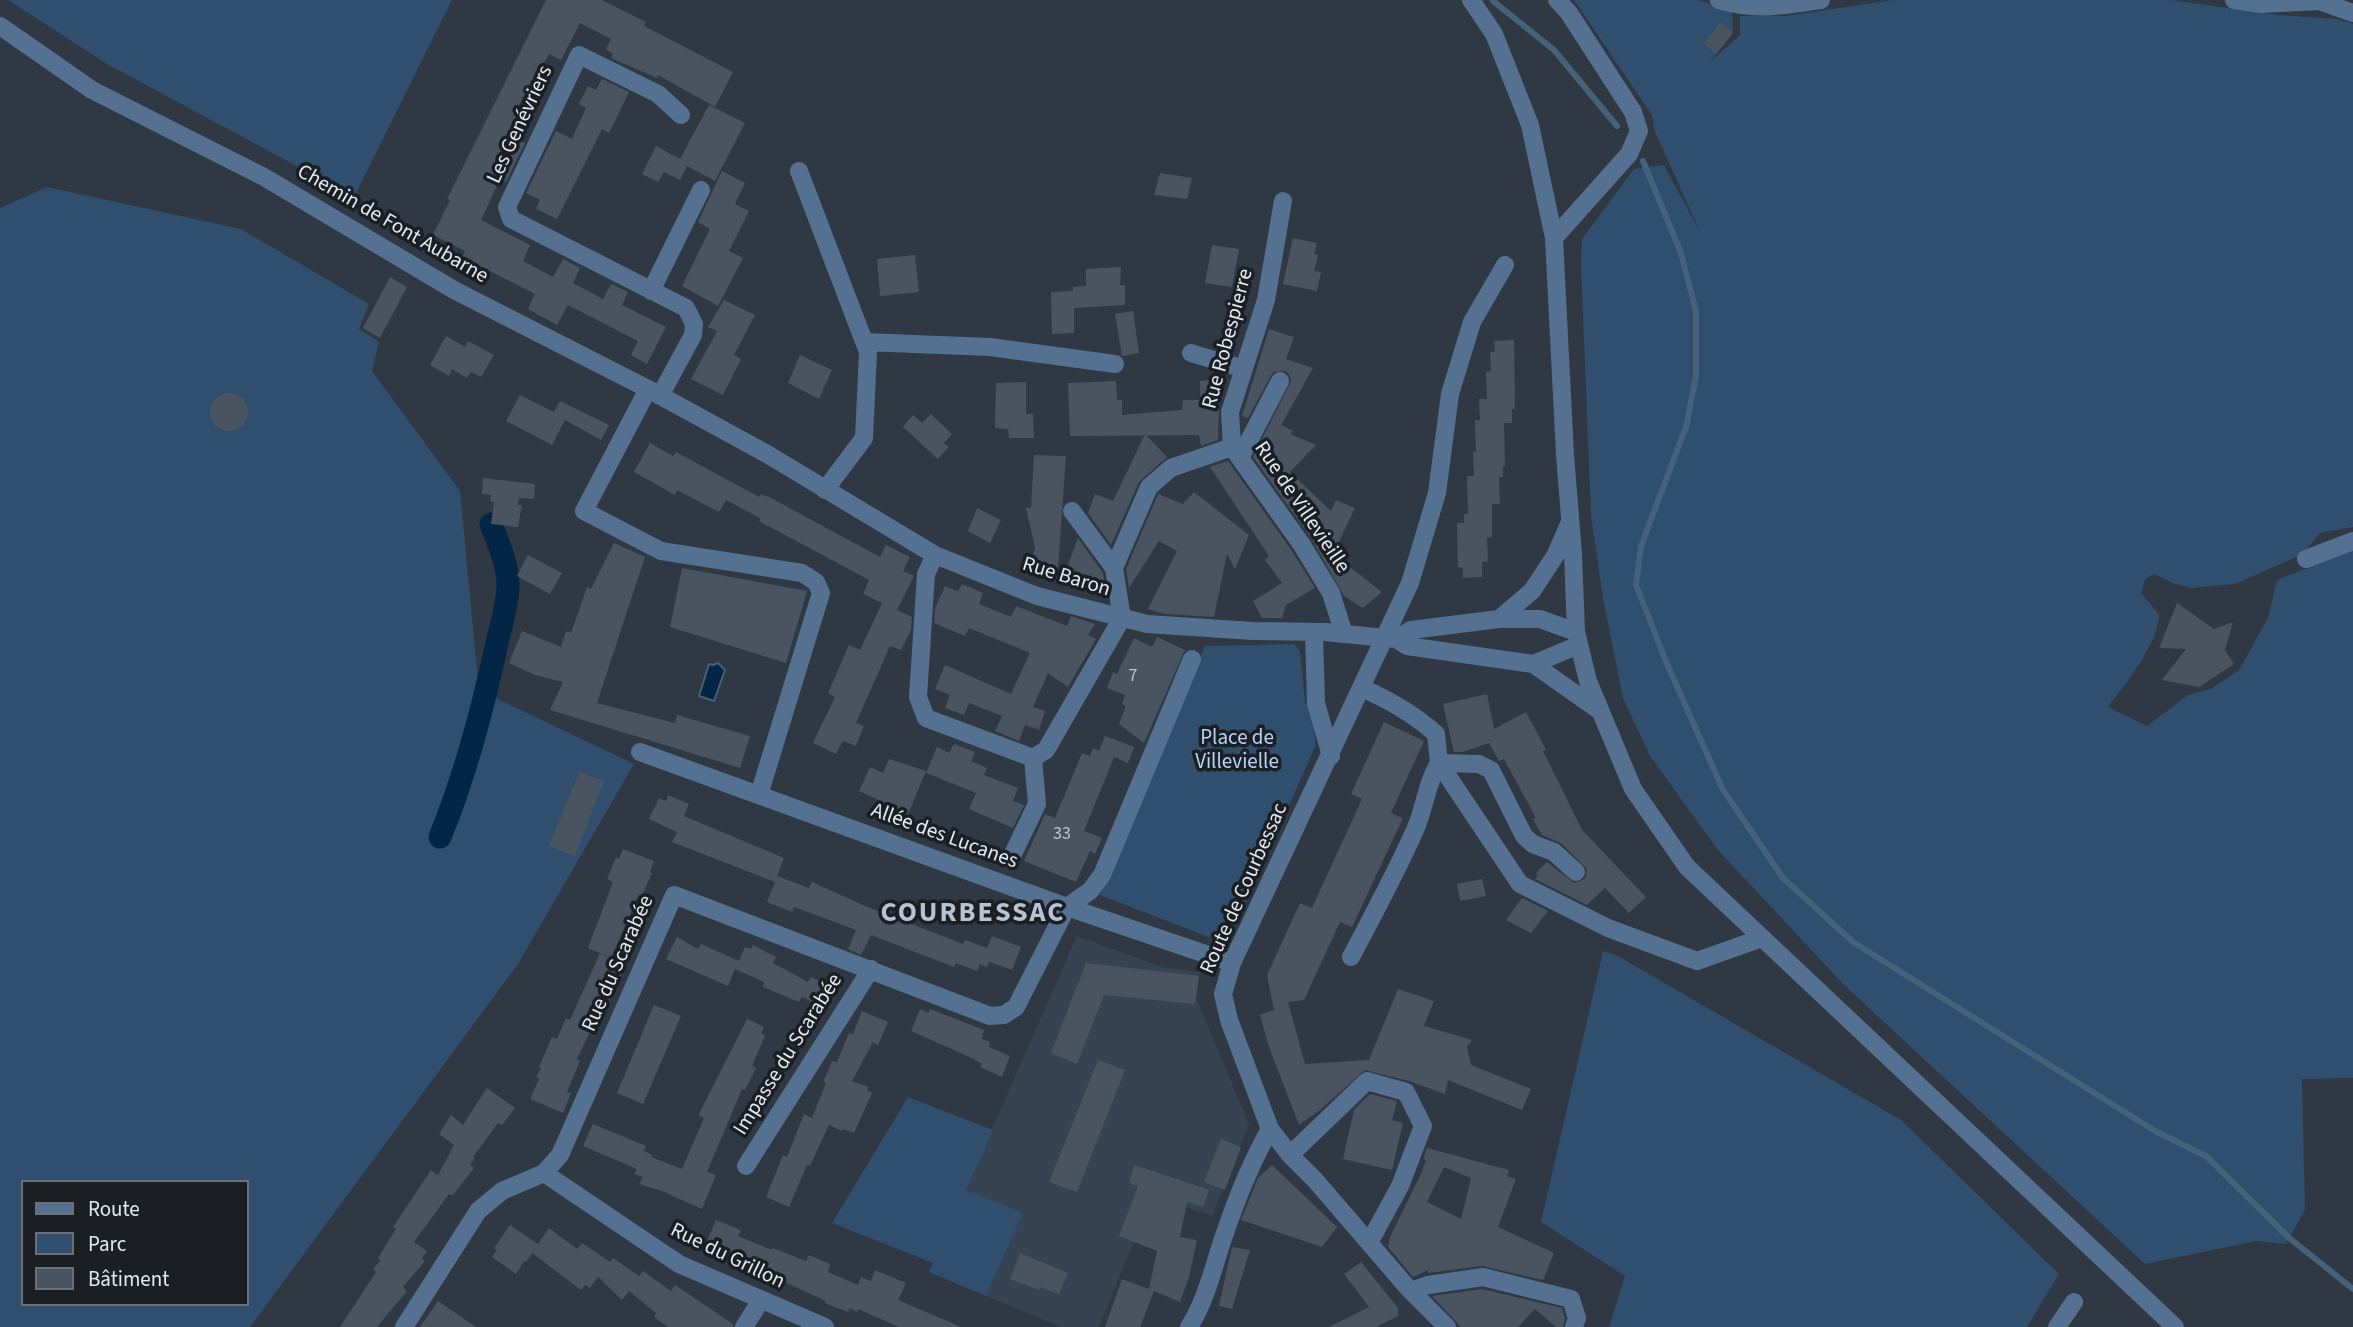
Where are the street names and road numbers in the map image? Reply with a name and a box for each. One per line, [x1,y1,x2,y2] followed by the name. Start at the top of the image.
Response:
[483,62,559,188] street label: Les Genévriers
[292,160,492,290] street label: Chemin de Font Aubarne
[1198,266,1260,412] street label: Rue Robespierre
[1248,437,1354,579] street label: Rue de Villevieille
[1019,553,1113,603] street label: Rue Baron
[867,799,1021,875] street label: Allée des Lucanes
[1196,800,1294,978] street label: Route de Courbessac
[578,892,660,1036] street label: Rue du Scarabée
[729,970,849,1140] street label: Impasse du Scarabée
[666,1218,788,1296] street label: Rue du Grillon

